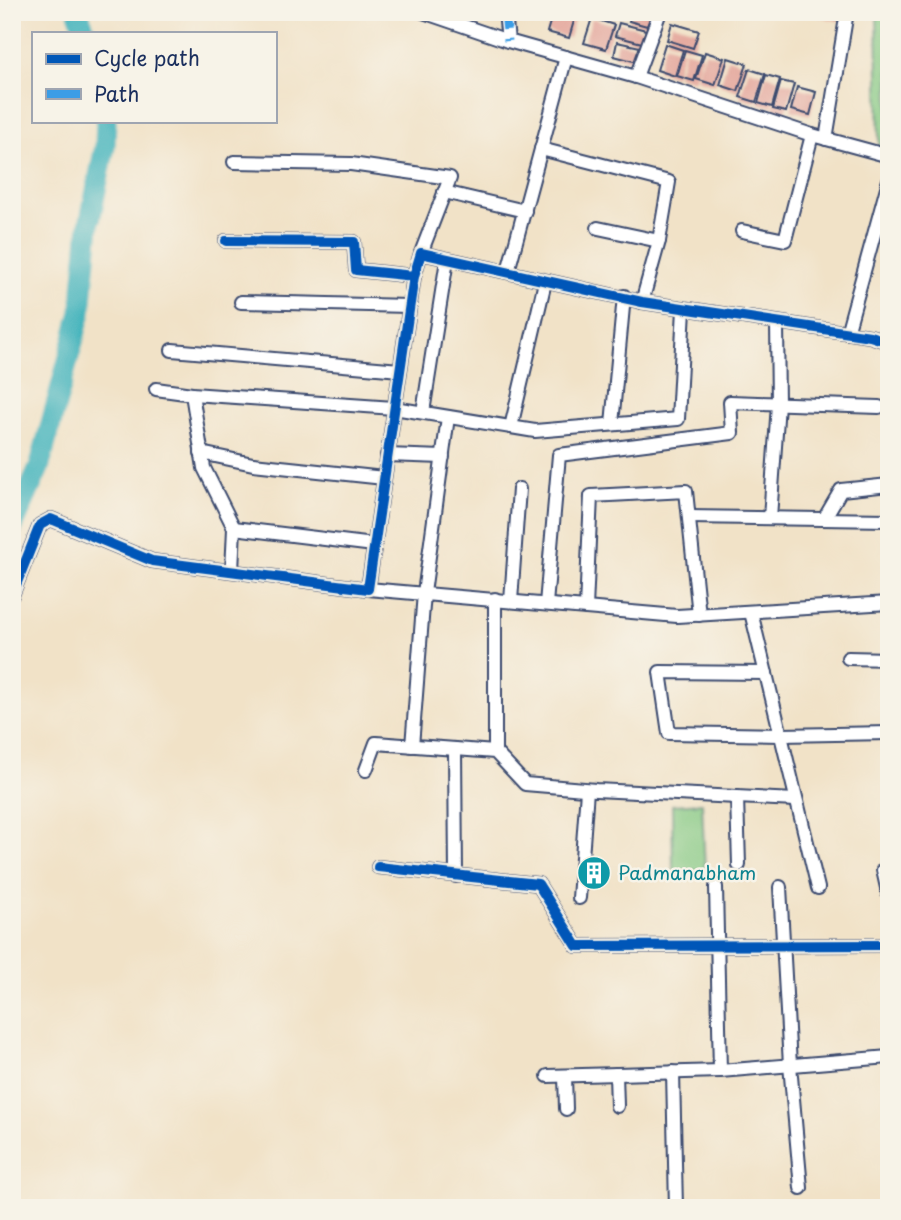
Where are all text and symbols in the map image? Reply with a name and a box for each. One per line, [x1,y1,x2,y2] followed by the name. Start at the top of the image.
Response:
[32,32,276,122] legend
[94,41,200,73] text: Cycle path
[94,77,139,109] text: Path
[575,854,613,892] building icon: Padmanabham
[618,858,756,886] place label: Padmanabham

